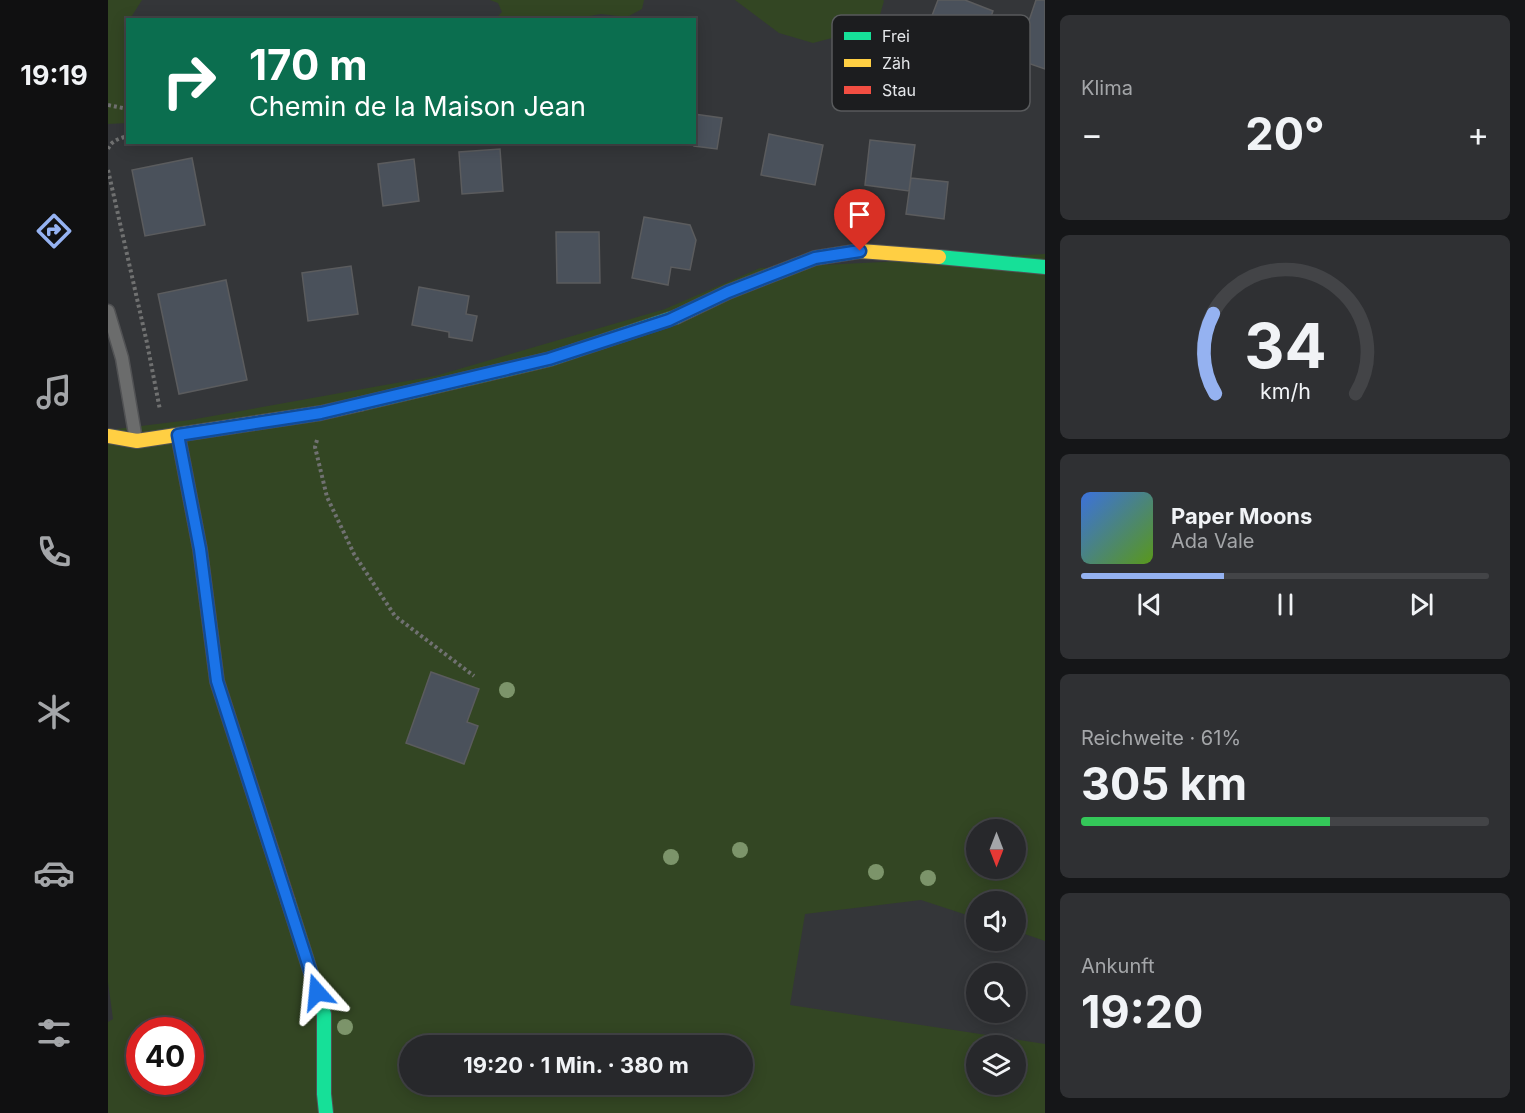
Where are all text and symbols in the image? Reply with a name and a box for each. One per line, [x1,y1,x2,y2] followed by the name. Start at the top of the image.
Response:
[832,15,1030,111] legend
[882,26,910,46] text: Frei
[249,39,367,90] text: 170 m
[150,42,228,120] icon: right
[882,53,911,73] text: Zäh
[20,59,88,92] text: 19:19
[1081,76,1133,100] text: Klima
[882,80,916,100] text: Stau
[249,90,586,123] text: Chemin de la Maison Jean
[1245,106,1325,161] text: 20°
[1081,114,1103,154] text: −
[1467,114,1489,154] text: +
[834,189,885,251] pin
[843,198,876,231] icon: arrive
[33,210,75,252] icon: directions
[1244,308,1326,383] text: 34
[33,371,75,413] icon: music
[1260,378,1310,404] text: km/h
[1171,503,1312,529] text: Paper Moons
[1171,529,1254,553] text: Ada Vale
[33,531,75,573] icon: phone
[1133,588,1166,621] icon: previous
[1269,588,1302,621] icon: pause
[1405,588,1438,621] icon: next
[33,691,75,733] icon: climate
[1081,726,1241,750] text: Reichweite · 61%
[1081,756,1247,811] text: 305 km
[966,819,1026,879] north arrow
[966,819,1026,1095] map controls
[33,852,75,894] icon: car
[966,891,1026,951] button: sound
[1081,954,1155,978] text: Ankunft
[285,960,349,1024] position arrow
[966,963,1026,1023] button: search
[1081,984,1203,1039] text: 19:20
[33,1012,75,1054] icon: filters
[126,1017,204,1095] speed limit sign: 40
[966,1035,1026,1095] button: layers
[463,1052,689,1078] text: 19:20 · 1 Min. · 380 m

